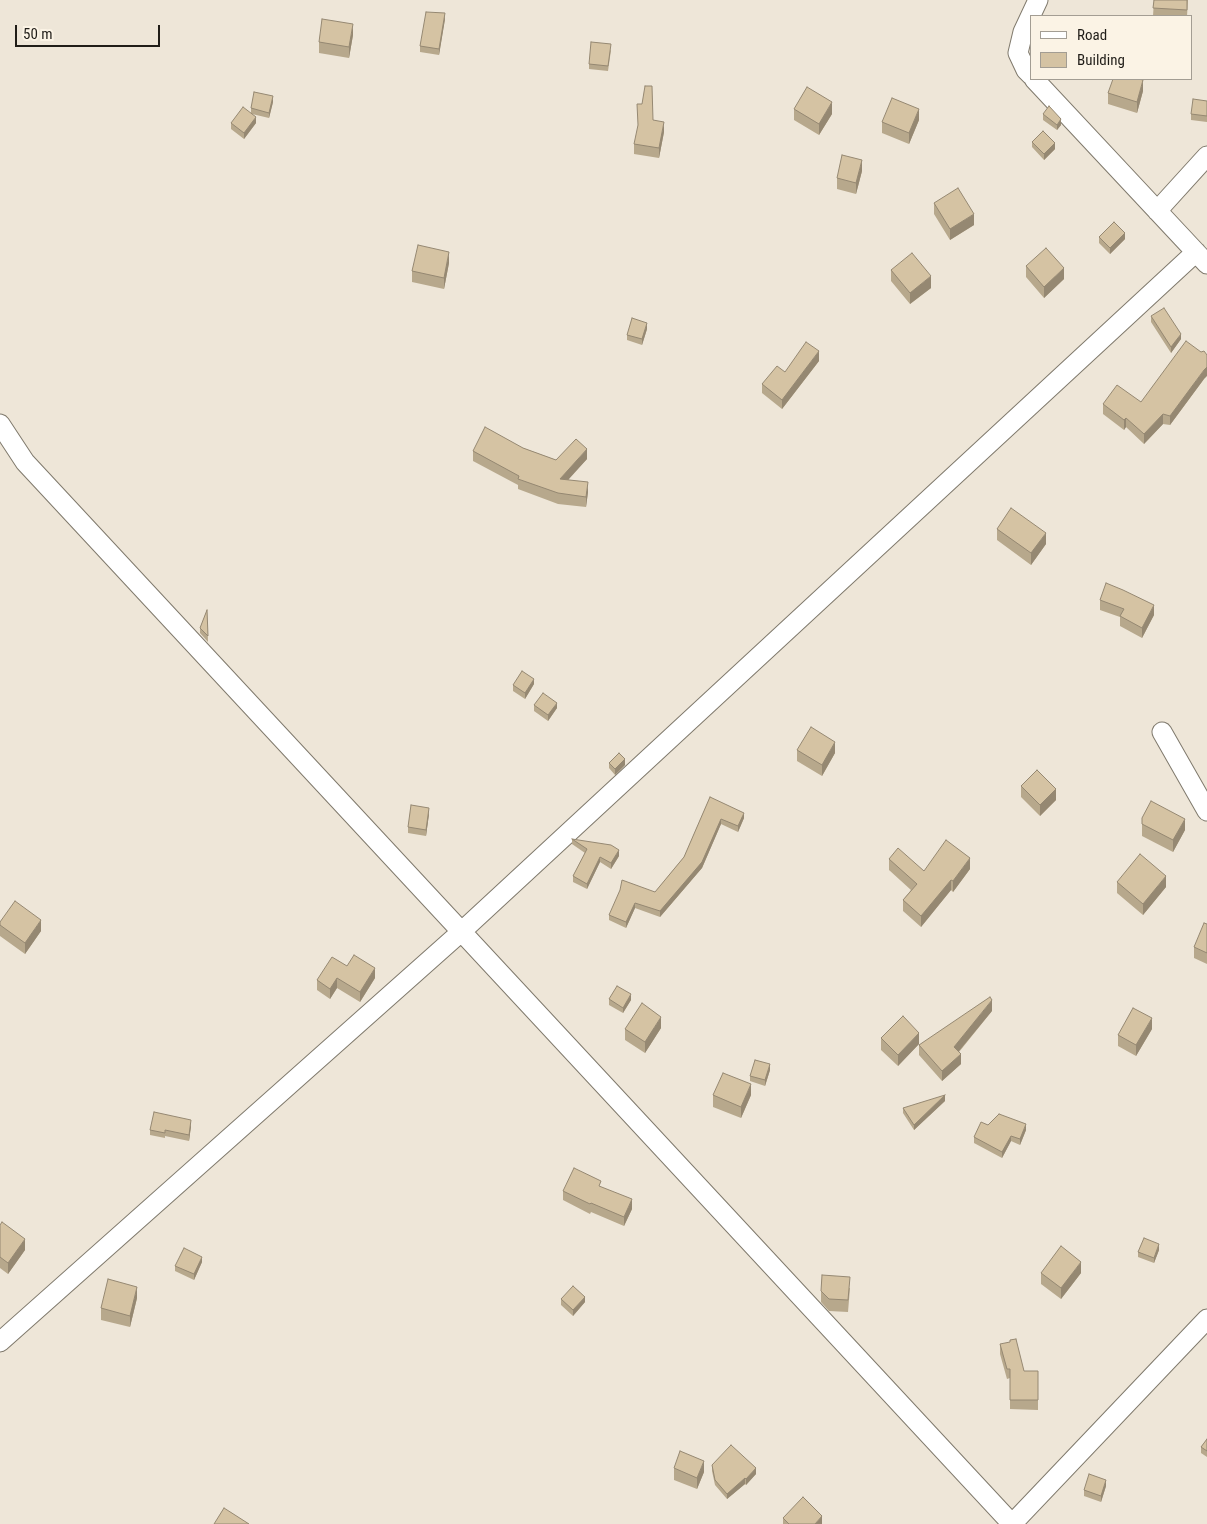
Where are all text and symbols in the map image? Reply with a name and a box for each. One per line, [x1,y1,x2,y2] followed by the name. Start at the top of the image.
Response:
[18,15,162,47] scale bar
[1030,15,1192,80] legend
[23,25,53,43] text: 50 m
[1077,26,1107,44] text: Road
[1077,51,1125,69] text: Building

